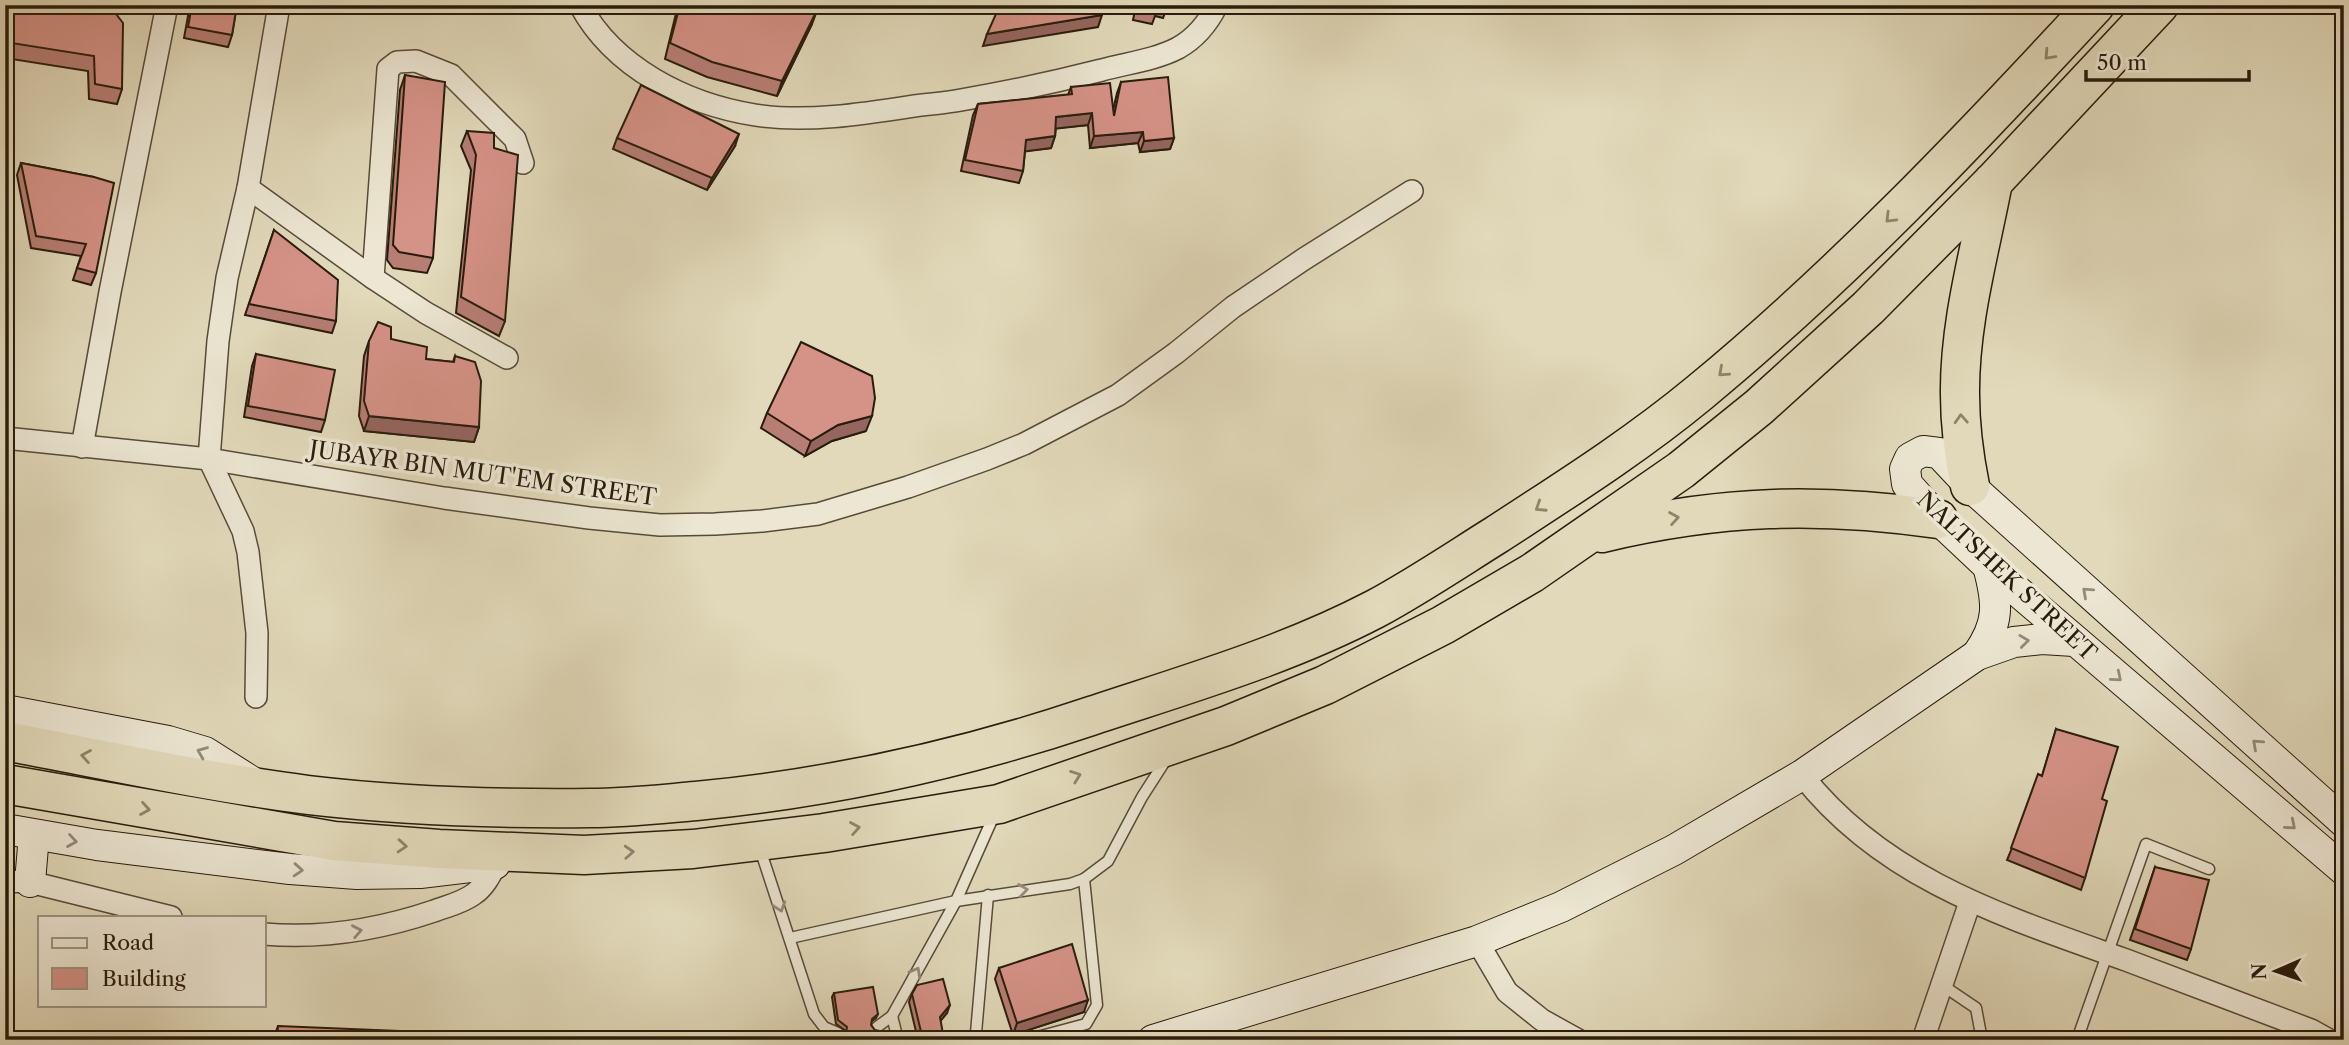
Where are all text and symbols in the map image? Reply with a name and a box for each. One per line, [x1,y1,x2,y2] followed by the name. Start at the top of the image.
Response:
[2086,38,2249,82] scale bar
[2044,47,2057,60] one-way arrow
[2097,50,2147,75] text: 50 m
[1885,209,1898,222] one-way arrow
[1718,364,1731,376] one-way arrow
[1953,413,1968,424] one-way arrow
[305,434,659,511] street label: JUBAYR BIN MUT'EM STREET
[1911,485,2103,667] street label: NALTSHEK STREET
[1534,498,1547,511] one-way arrow
[1668,512,1680,527] one-way arrow
[2082,587,2095,600] one-way arrow
[2018,633,2030,648] one-way arrow
[2110,669,2122,682] one-way arrow
[2252,739,2265,752] one-way arrow
[196,747,208,761] one-way arrow
[80,749,92,764] one-way arrow
[1069,771,1081,785] one-way arrow
[139,801,151,816] one-way arrow
[2282,817,2295,829] one-way arrow
[849,821,861,836] one-way arrow
[66,833,78,848] one-way arrow
[397,839,408,854] one-way arrow
[624,845,635,860] one-way arrow
[293,862,304,877] one-way arrow
[1017,882,1029,897] one-way arrow
[771,901,786,913] one-way arrow
[38,916,266,1006] legend
[351,924,363,939] one-way arrow
[102,930,154,955] text: Road
[2240,936,2310,1006] north arrow
[2248,963,2271,980] text: N
[102,966,187,991] text: Building
[908,967,921,980] one-way arrow

